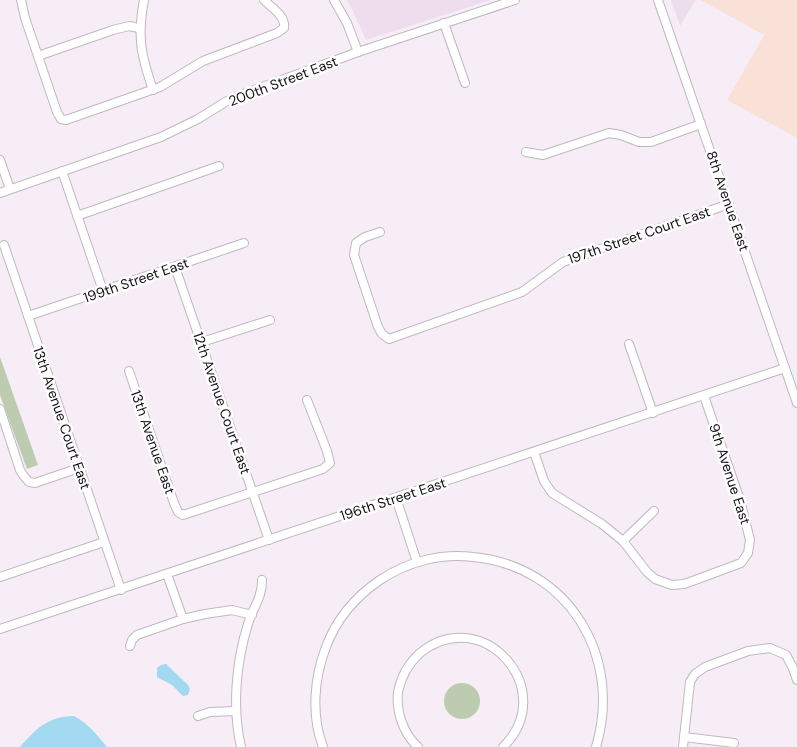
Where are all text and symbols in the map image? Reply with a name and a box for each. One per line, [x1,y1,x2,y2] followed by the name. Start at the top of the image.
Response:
[226,52,340,110] street label: 200th Street East
[702,149,754,253] street label: 8th Avenue East
[565,202,713,268] street label: 197th Street Court East
[81,254,191,306] street label: 199th Street East
[189,329,255,477] street label: 12th Avenue Court East
[29,344,95,492] street label: 13th Avenue Court East
[127,388,179,496] street label: 13th Avenue East
[705,421,755,527] street label: 9th Avenue East
[338,473,448,525] street label: 196th Street East

